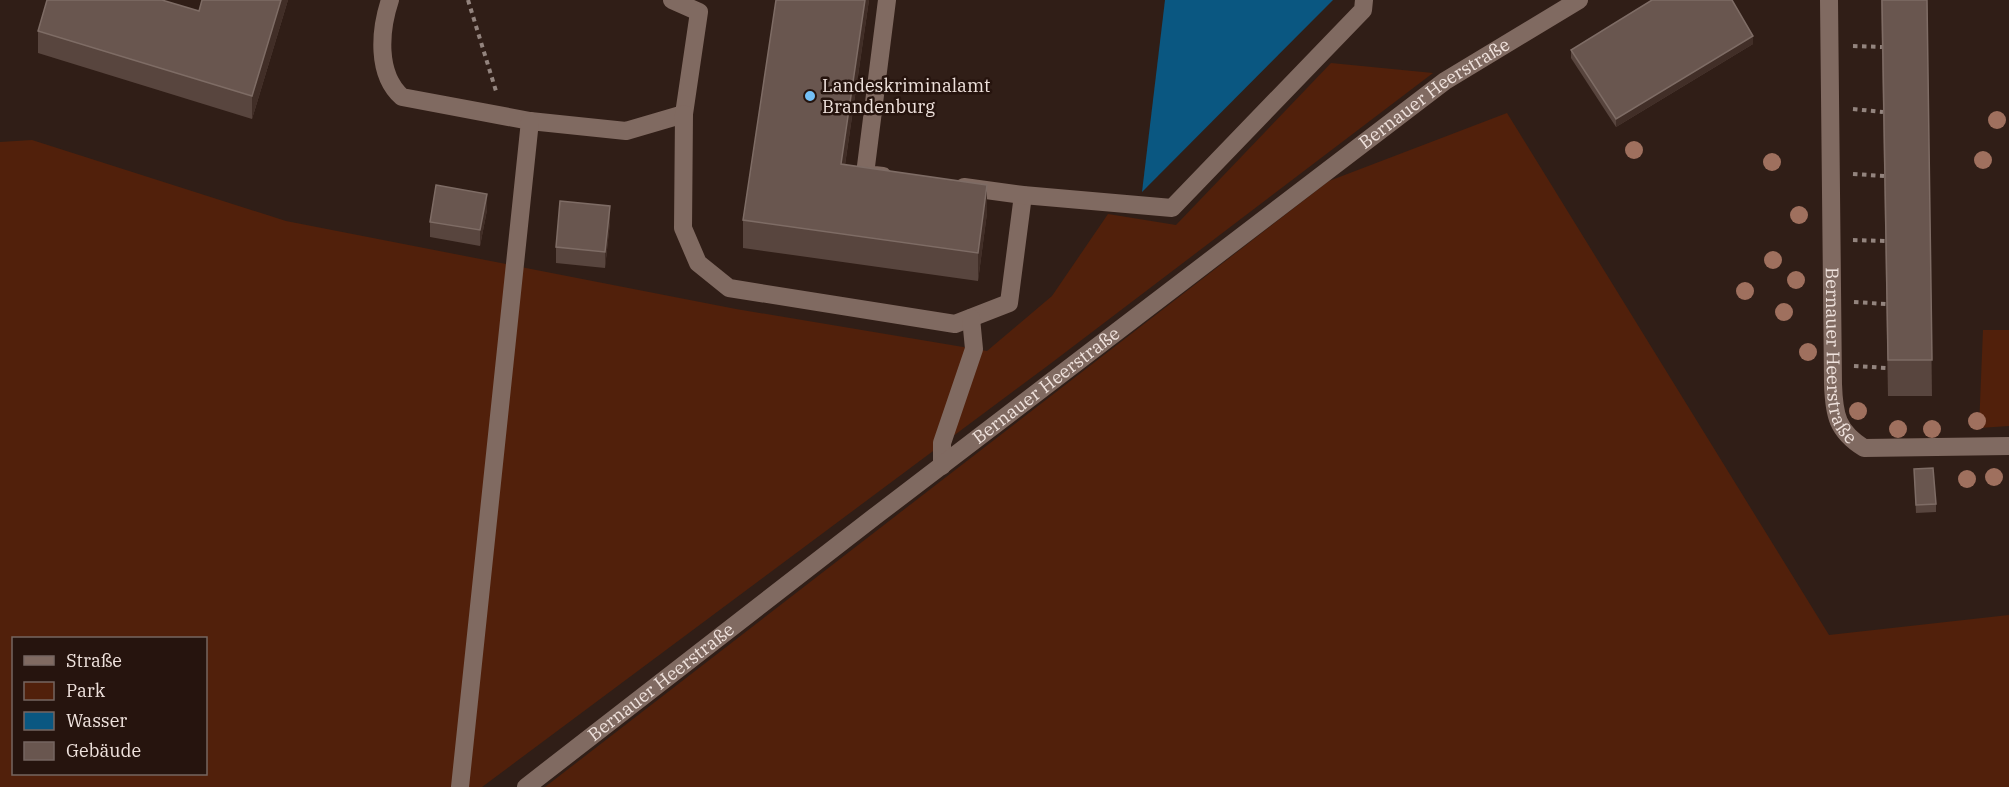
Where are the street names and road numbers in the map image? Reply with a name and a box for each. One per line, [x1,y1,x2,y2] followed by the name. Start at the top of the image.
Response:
[1354,33,1514,154] street label: Bernauer Heerstraße
[1821,267,1862,449] street label: Bernauer Heerstraße
[968,322,1124,449] street label: Bernauer Heerstraße
[583,618,739,746] street label: Bernauer Heerstraße

